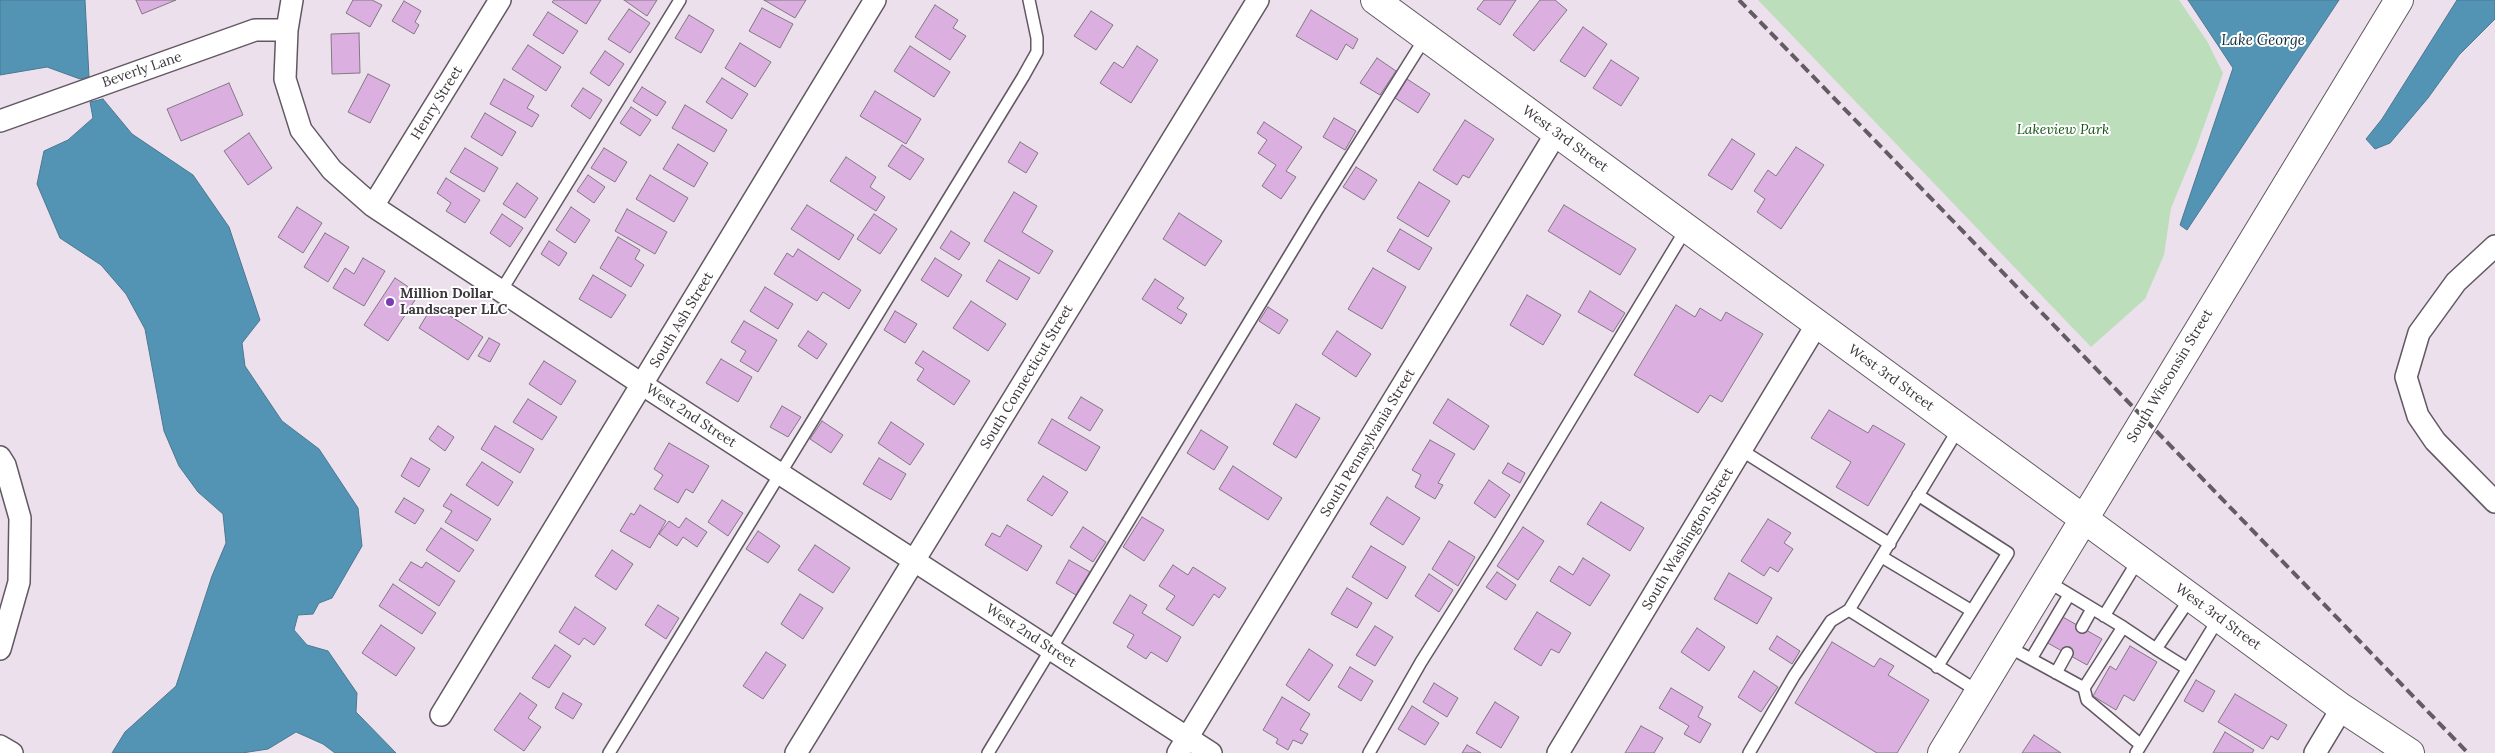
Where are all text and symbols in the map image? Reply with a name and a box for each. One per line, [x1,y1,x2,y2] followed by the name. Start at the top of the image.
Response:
[2221,32,2305,50] water label: Lake George
[100,48,184,92] street label: Beverly Lane
[408,63,466,143] street label: Henry Street
[1519,102,1611,176] street label: West 3rd Street
[2017,122,2109,138] park label: Lakeview Park
[647,269,717,371] street label: South Ash Street
[400,286,507,318] place label: Million Dollar Landscaper LLC
[384,296,396,308] marker: Million Dollar Landscaper LLC
[977,302,1077,452] street label: South Connecticut Street
[2124,306,2216,446] street label: South Wisconsin Street
[1845,341,1937,415] street label: West 3rd Street
[1317,366,1419,520] street label: South Pennsylvania Street
[643,381,739,451] street label: West 2nd Street
[1639,465,1737,613] street label: South Washington Street
[2172,580,2264,654] street label: West 3rd Street
[983,601,1079,671] street label: West 2nd Street

